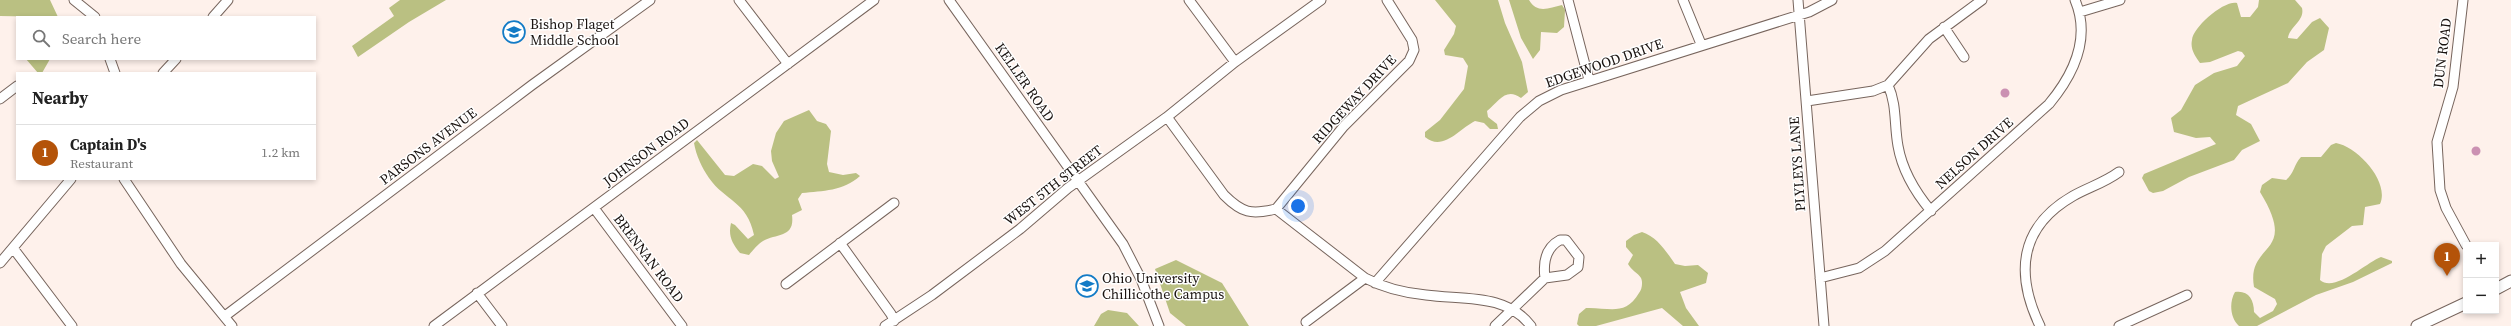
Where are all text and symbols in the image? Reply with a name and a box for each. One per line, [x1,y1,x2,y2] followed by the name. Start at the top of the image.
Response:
[530,14,619,50] place label: Bishop Flaget Middle School
[16,16,316,60] search box
[2428,17,2456,89] street label: DUN ROAD
[501,19,527,45] school or university icon: Bishop Flaget Middle School
[30,27,52,49] icon: search
[62,28,141,49] text: Search here
[1542,33,1666,93] street label: EDGEWOOD DRIVE
[990,39,1060,125] street label: KELLER ROAD
[1307,50,1401,148] street label: RIDGEWAY DRIVE
[32,86,88,110] text: Nearby
[375,103,481,189] street label: PARSONS AVENUE
[598,113,693,192] street label: JOHNSON ROAD
[1931,113,2017,193] street label: NELSON DRIVE
[1784,116,1810,212] street label: PLYLEYS LANE
[70,134,147,155] text: Captain D's
[1000,140,1107,230] street label: WEST 5TH STREET
[41,144,49,161] text: 1
[261,144,300,161] text: 1.2 km
[70,155,133,172] text: Restaurant
[1288,196,1308,216] your location
[609,210,689,306] street label: BRENNAN ROAD
[2463,242,2499,314] map controls
[2463,242,2499,278] button: +
[2434,243,2460,276] pin: 1
[1102,268,1224,304] place label: Ohio University Chillicothe Campus
[1074,273,1100,299] school or university icon: Ohio University Chillicothe Campus
[2463,278,2499,314] button: −

